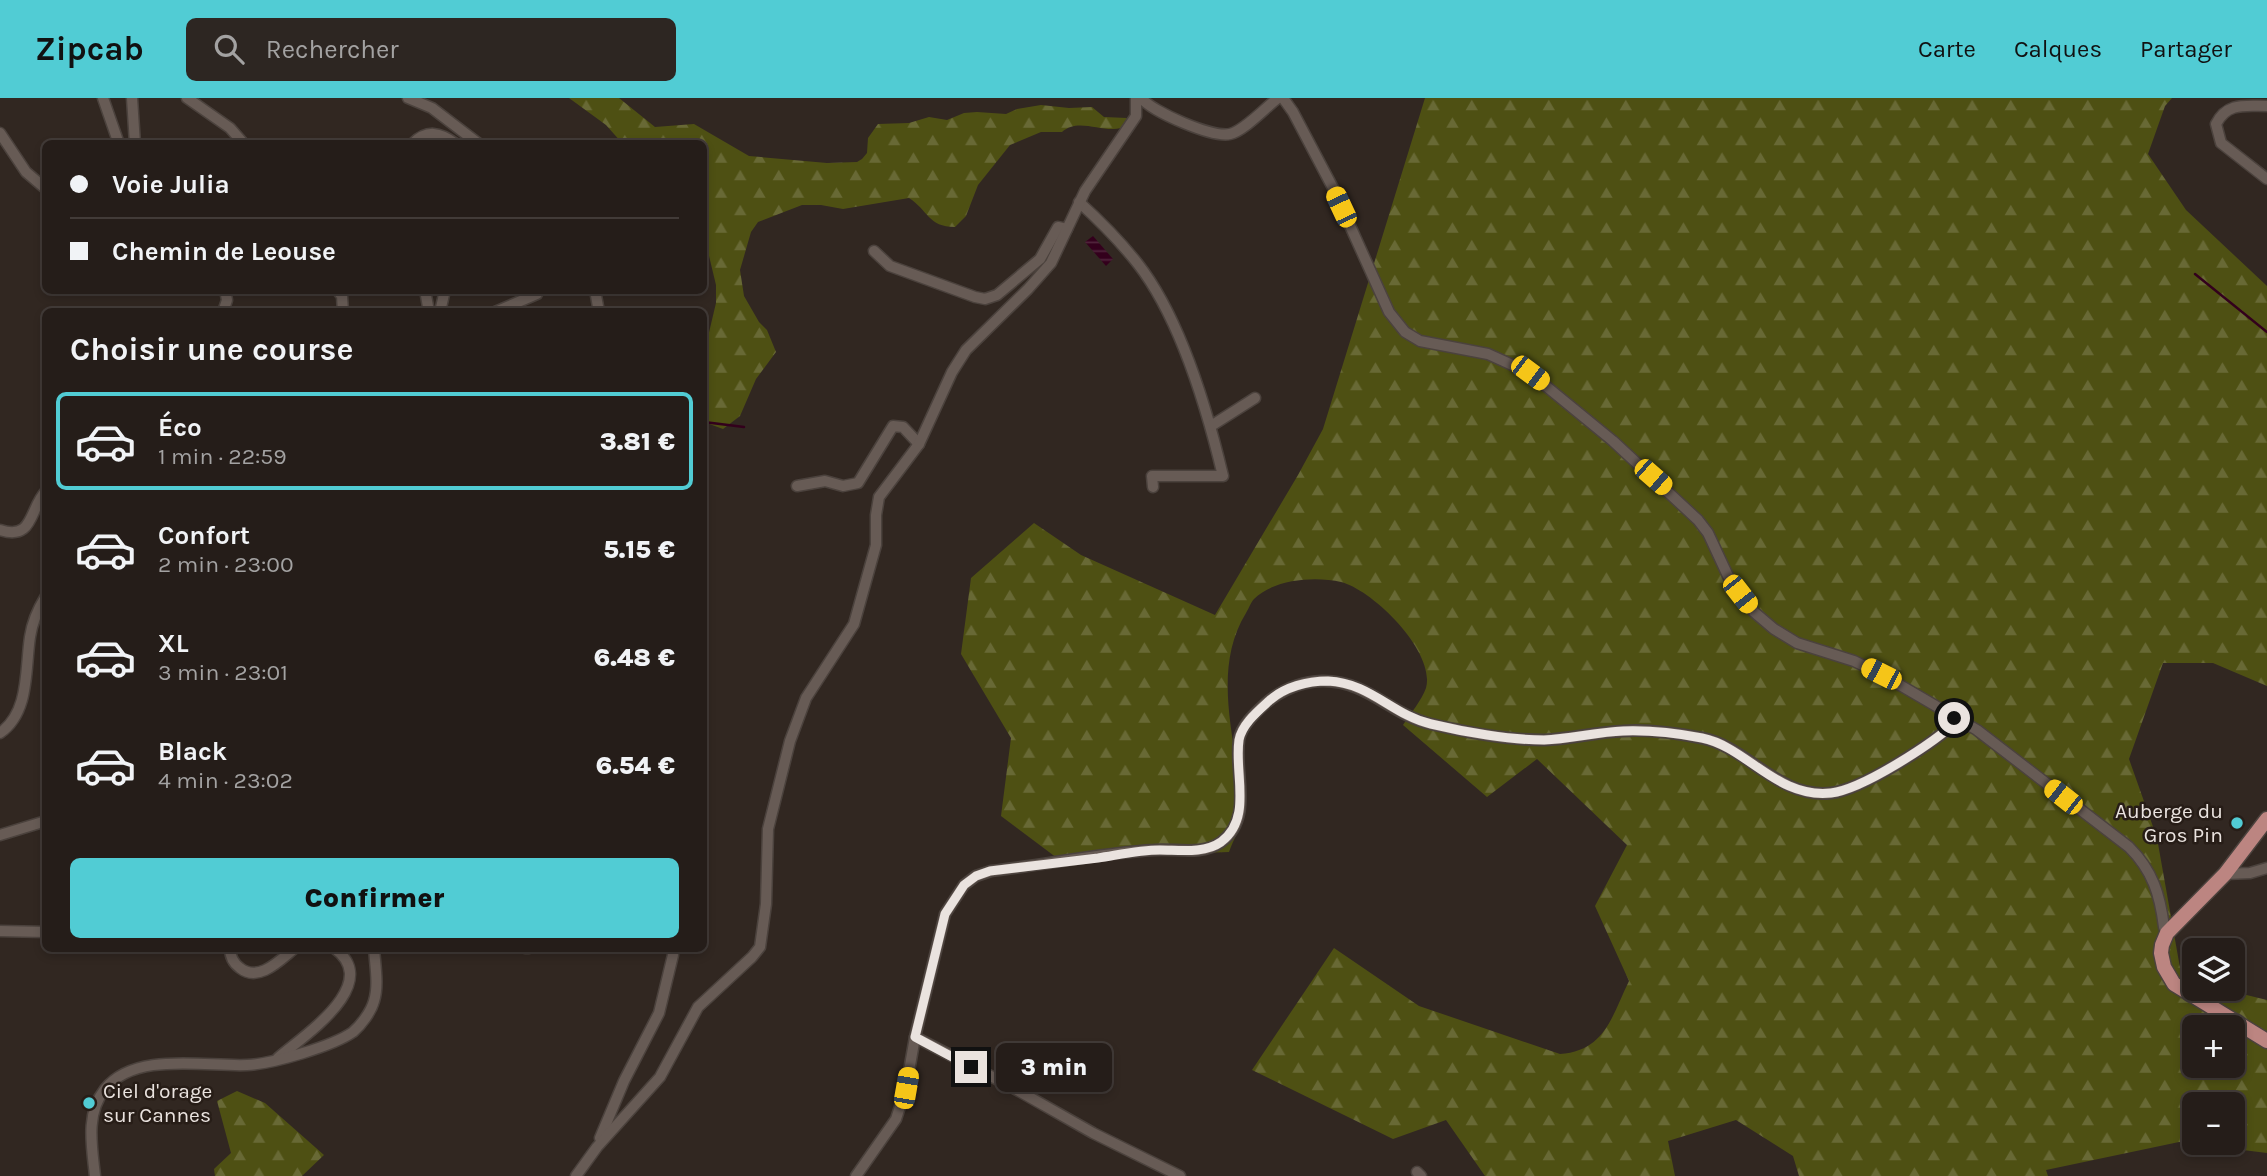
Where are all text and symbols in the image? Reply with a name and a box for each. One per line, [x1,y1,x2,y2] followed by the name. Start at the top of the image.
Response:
[186,18,676,81] search box
[35,30,144,68] text: Zipcab
[210,30,248,68] icon: search
[266,34,399,65] text: Rechercher
[1918,35,1976,63] text: Carte
[2014,35,2102,63] text: Calques
[2140,35,2232,63] text: Partager
[112,169,230,200] text: Voie Julia
[1323,184,1360,230] car
[112,236,336,267] text: Chemin de Leouse
[70,331,353,368] text: Choisir une course
[1507,352,1554,394] car
[74,410,137,473] icon: car
[158,412,202,443] text: Éco
[600,426,675,457] text: 3.81 €
[158,443,287,470] text: 1 min · 22:59
[1631,455,1676,499] car
[74,518,137,581] icon: car
[158,520,250,551] text: Confort
[603,534,675,565] text: 5.15 €
[158,551,294,578] text: 2 min · 23:00
[1719,571,1762,617] car
[74,626,137,689] icon: car
[158,628,189,659] text: XL
[594,642,675,673] text: 6.48 €
[1858,655,1905,693] car
[158,659,288,686] text: 3 min · 23:01
[1938,702,1970,734] route start
[74,734,137,797] icon: car
[158,736,227,767] text: Black
[596,750,675,781] text: 6.54 €
[158,767,293,794] text: 4 min · 23:02
[2040,776,2087,818] car
[2115,799,2223,847] place label: Auberge du Gros Pin
[2229,815,2245,831] marker: Auberge du Gros Pin
[70,858,679,938] button: Confirmer
[2182,938,2245,1155] map controls
[2182,938,2245,1001] button: layers
[2182,1015,2245,1078] button: +
[996,1042,1111,1091] callout: 3 min
[955,1051,987,1083] route end
[1021,1054,1087,1081] text: 3 min
[893,1065,920,1111] car
[103,1079,212,1127] place label: Ciel d'orage sur Cannes
[2182,1092,2245,1155] button: −
[81,1095,97,1111] marker: Ciel d'orage sur Cannes

